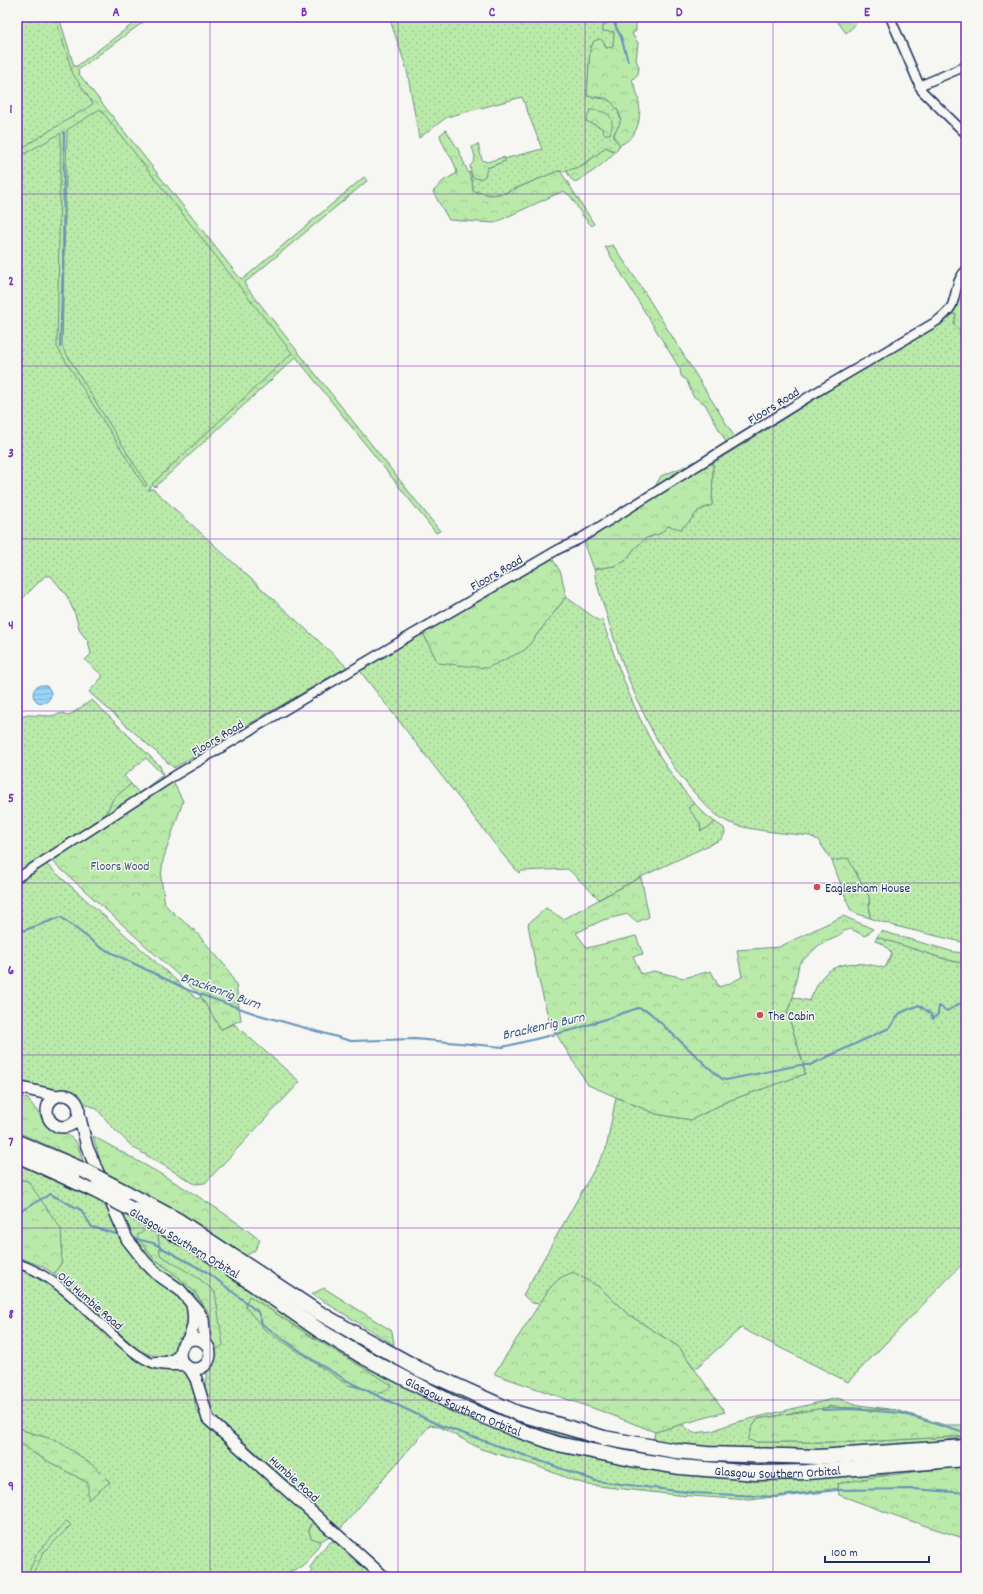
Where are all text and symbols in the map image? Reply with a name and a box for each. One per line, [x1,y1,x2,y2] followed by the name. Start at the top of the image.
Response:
[112,4,120,23] text: A
[301,4,307,23] text: B
[489,4,496,23] text: C
[676,4,683,23] text: D
[864,4,871,23] text: E
[10,101,13,120] text: 1
[8,273,14,292] text: 2
[745,384,804,431] street label: Floors Road
[8,445,14,464] text: 3
[467,551,527,597] street label: Floors Road
[8,617,14,636] text: 4
[189,716,248,762] street label: Floors Road
[8,790,14,809] text: 5
[91,858,149,877] park label: Floors Wood
[825,880,910,899] place label: Eaglesham House
[812,882,822,892] marker: Eaglesham House
[8,962,15,981] text: 6
[178,968,264,1016] water label: Brackenrig Burn
[500,1008,587,1046] water label: Brackenrig Burn
[768,1008,814,1027] place label: The Cabin
[755,1010,765,1020] marker: The Cabin
[9,1134,14,1153] text: 7
[125,1204,242,1285] street label: Glasgow Southern Orbital
[52,1268,126,1336] street label: Old Humbie Road
[8,1306,14,1325] text: 8
[401,1373,523,1443] street label: Glasgow Southern Orbital
[264,1452,323,1508] street label: Humbie Road
[714,1462,841,1485] street label: Glasgow Southern Orbital
[8,1478,14,1497] text: 9
[825,1538,929,1564] scale bar
[831,1545,858,1562] text: 100 m

